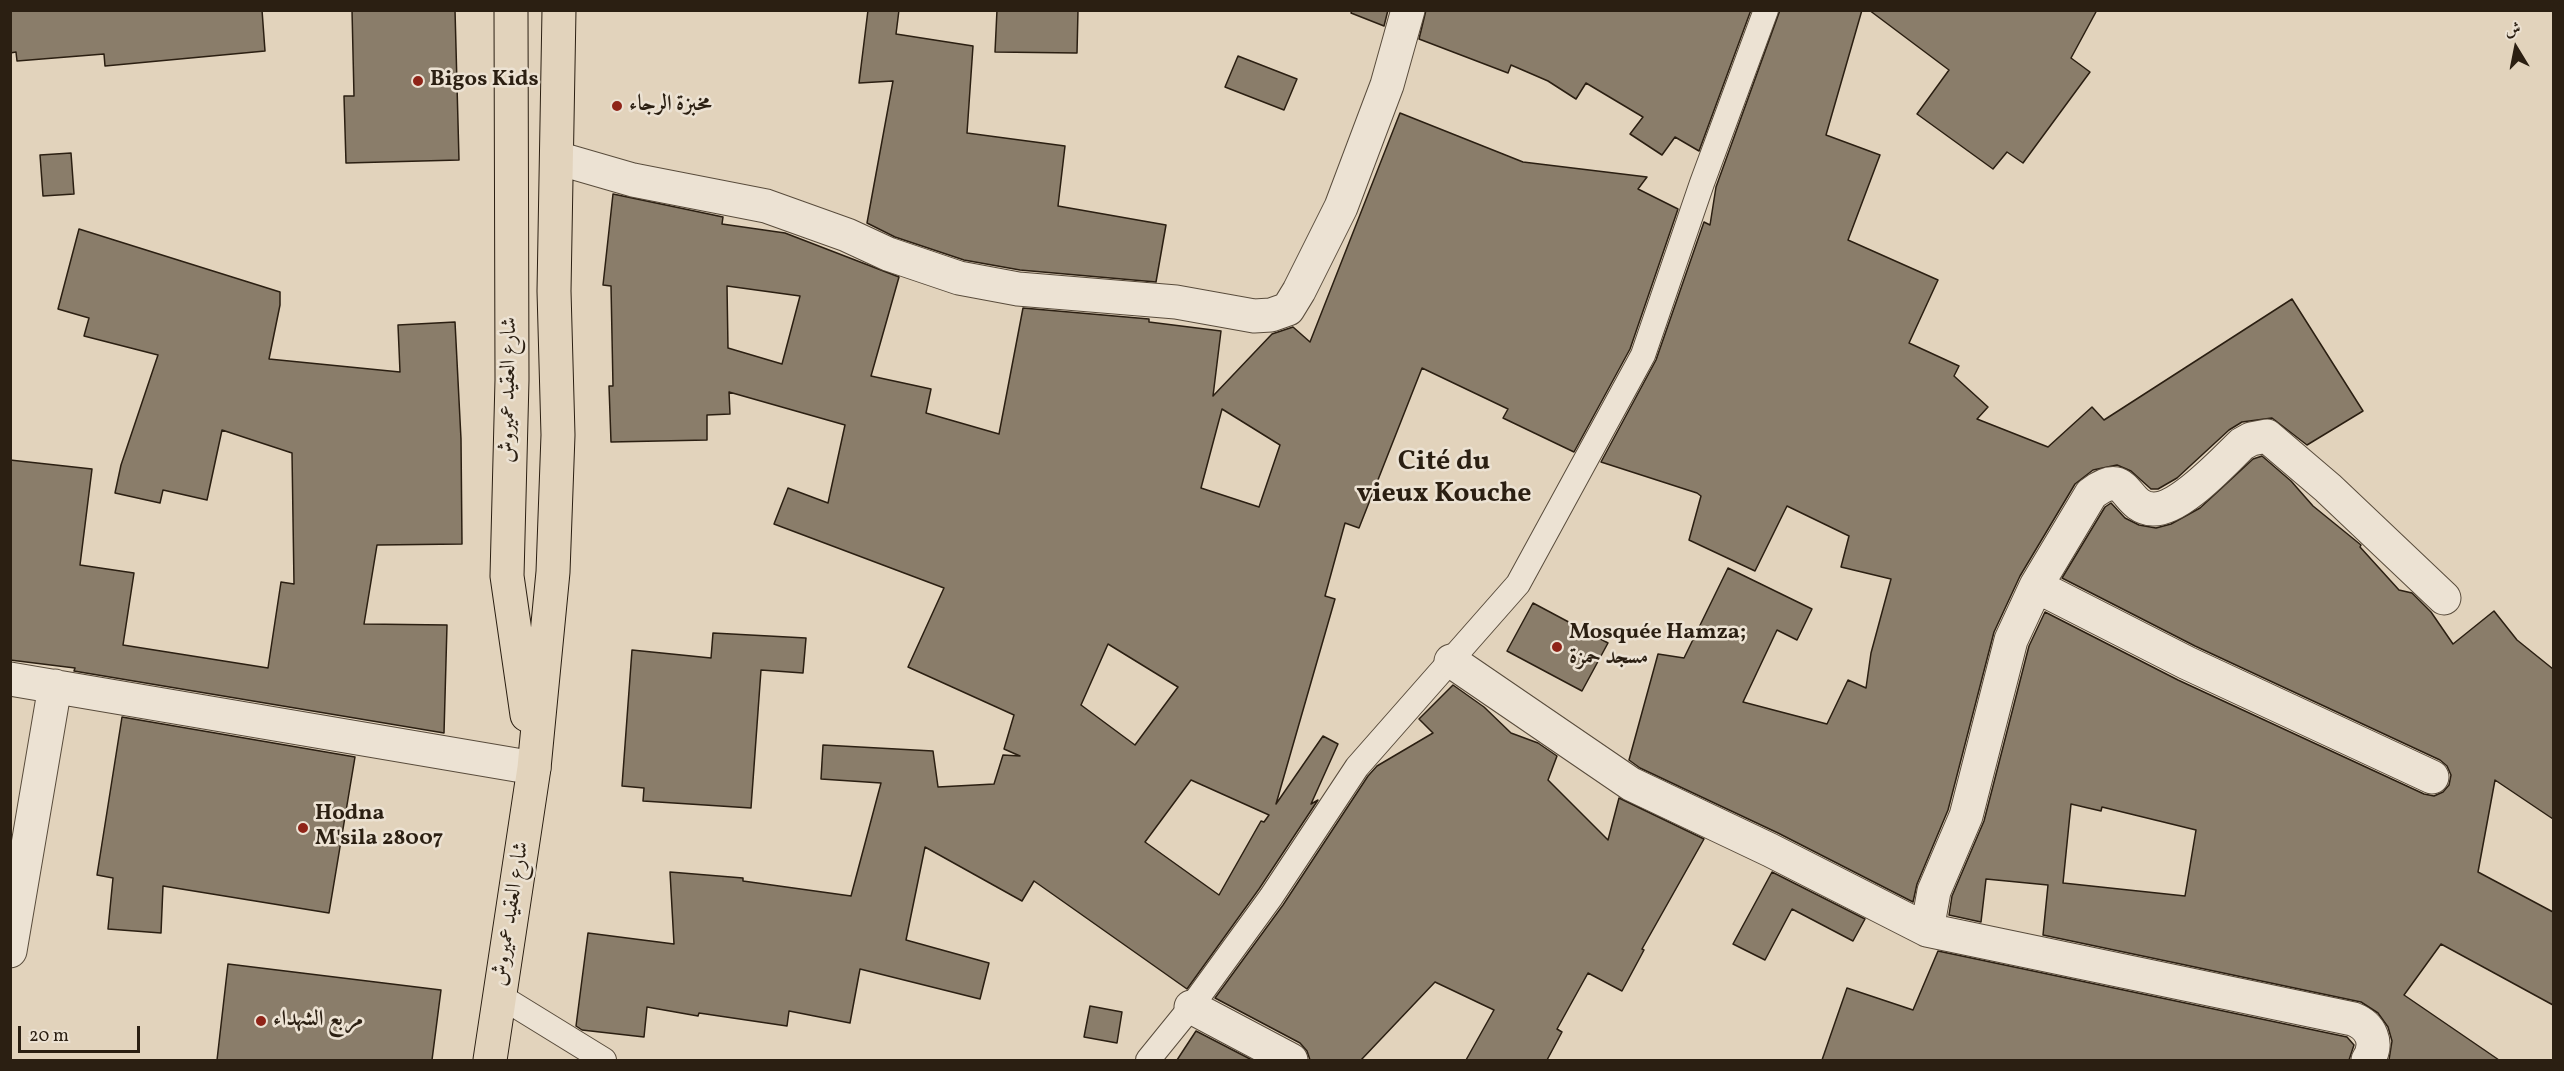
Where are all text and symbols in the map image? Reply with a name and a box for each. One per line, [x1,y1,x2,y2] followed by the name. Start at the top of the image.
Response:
[2486,18,2546,78] north arrow
[2503,18,2523,42] text: ش
[430,68,539,94] place label: Bigos Kids
[411,74,425,88] marker: Bigos Kids
[629,93,712,119] place label: مخبزة الرجاء
[610,99,624,113] marker: مخبزة الرجاء
[496,317,524,463] street label: شارع العقيد عميروش
[1356,447,1532,513] district label: Cité du vieux Kouche
[1569,621,1746,672] place label: Mosquée Hamza; مسجد حمزة
[1550,640,1564,654] marker: Mosquée Hamza; مسجد حمزة
[315,802,443,854] place label: Hodna M'sila 28007
[296,821,310,835] marker: Hodna M'sila 28007
[488,840,536,988] street label: شارع العقيد عميروش
[273,1008,363,1034] place label: مربع الشهداء
[21,1014,142,1052] scale bar
[254,1014,268,1028] marker: مربع الشهداء
[29,1024,69,1049] text: 20 m

